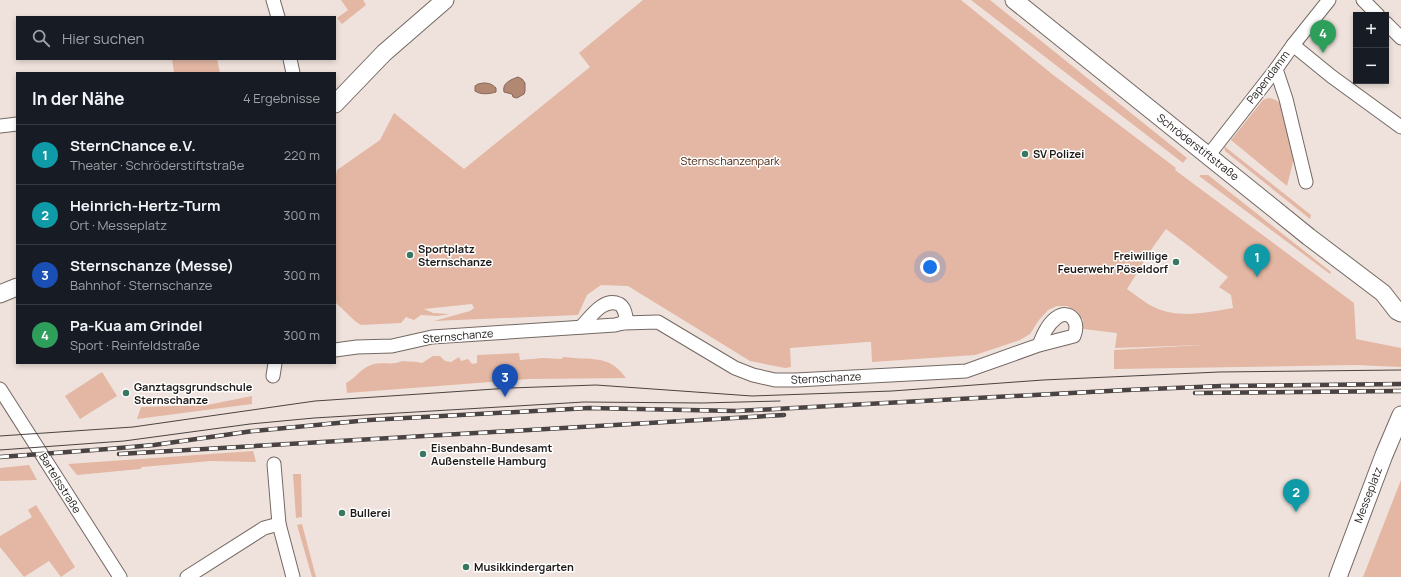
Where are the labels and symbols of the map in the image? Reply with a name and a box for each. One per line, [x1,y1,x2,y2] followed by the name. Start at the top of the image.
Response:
[1310,20,1336,53] pin: 4
[1243,47,1293,106] street label: Papendamm
[1154,110,1243,184] street label: Schröderstiftstraße
[1033,146,1084,161] place label: SV Polizei
[1020,149,1030,159] marker: SV Polizei
[680,153,780,168] park label: Sternschanzenpark
[418,241,492,269] place label: Sportplatz Sternschanze
[1244,244,1270,277] pin: 1
[1058,248,1169,276] place label: Freiwillige Feuerwehr Pöseldorf
[405,250,415,260] marker: Sportplatz Sternschanze
[920,257,940,277] your location
[1171,257,1181,267] marker: Freiwillige Feuerwehr Pöseldorf
[422,325,494,346] street label: Sternschanze
[492,364,518,397] pin: 3
[790,368,862,387] street label: Sternschanze
[134,379,253,407] place label: Ganztagsgrundschule Sternschanze
[121,388,131,398] marker: Ganztagsgrundschule Sternschanze
[431,440,553,468] place label: Eisenbahn-Bundesamt Außenstelle Hamburg
[418,449,428,459] marker: Eisenbahn-Bundesamt Außenstelle Hamburg
[36,450,85,516] street label: Bartelsstraße
[1350,464,1385,525] street label: Messeplatz
[1283,479,1309,512] pin: 2
[350,505,391,520] place label: Bullerei
[337,508,347,518] marker: Bullerei
[474,559,574,574] place label: Musikkindergarten
[461,562,471,572] marker: Musikkindergarten

